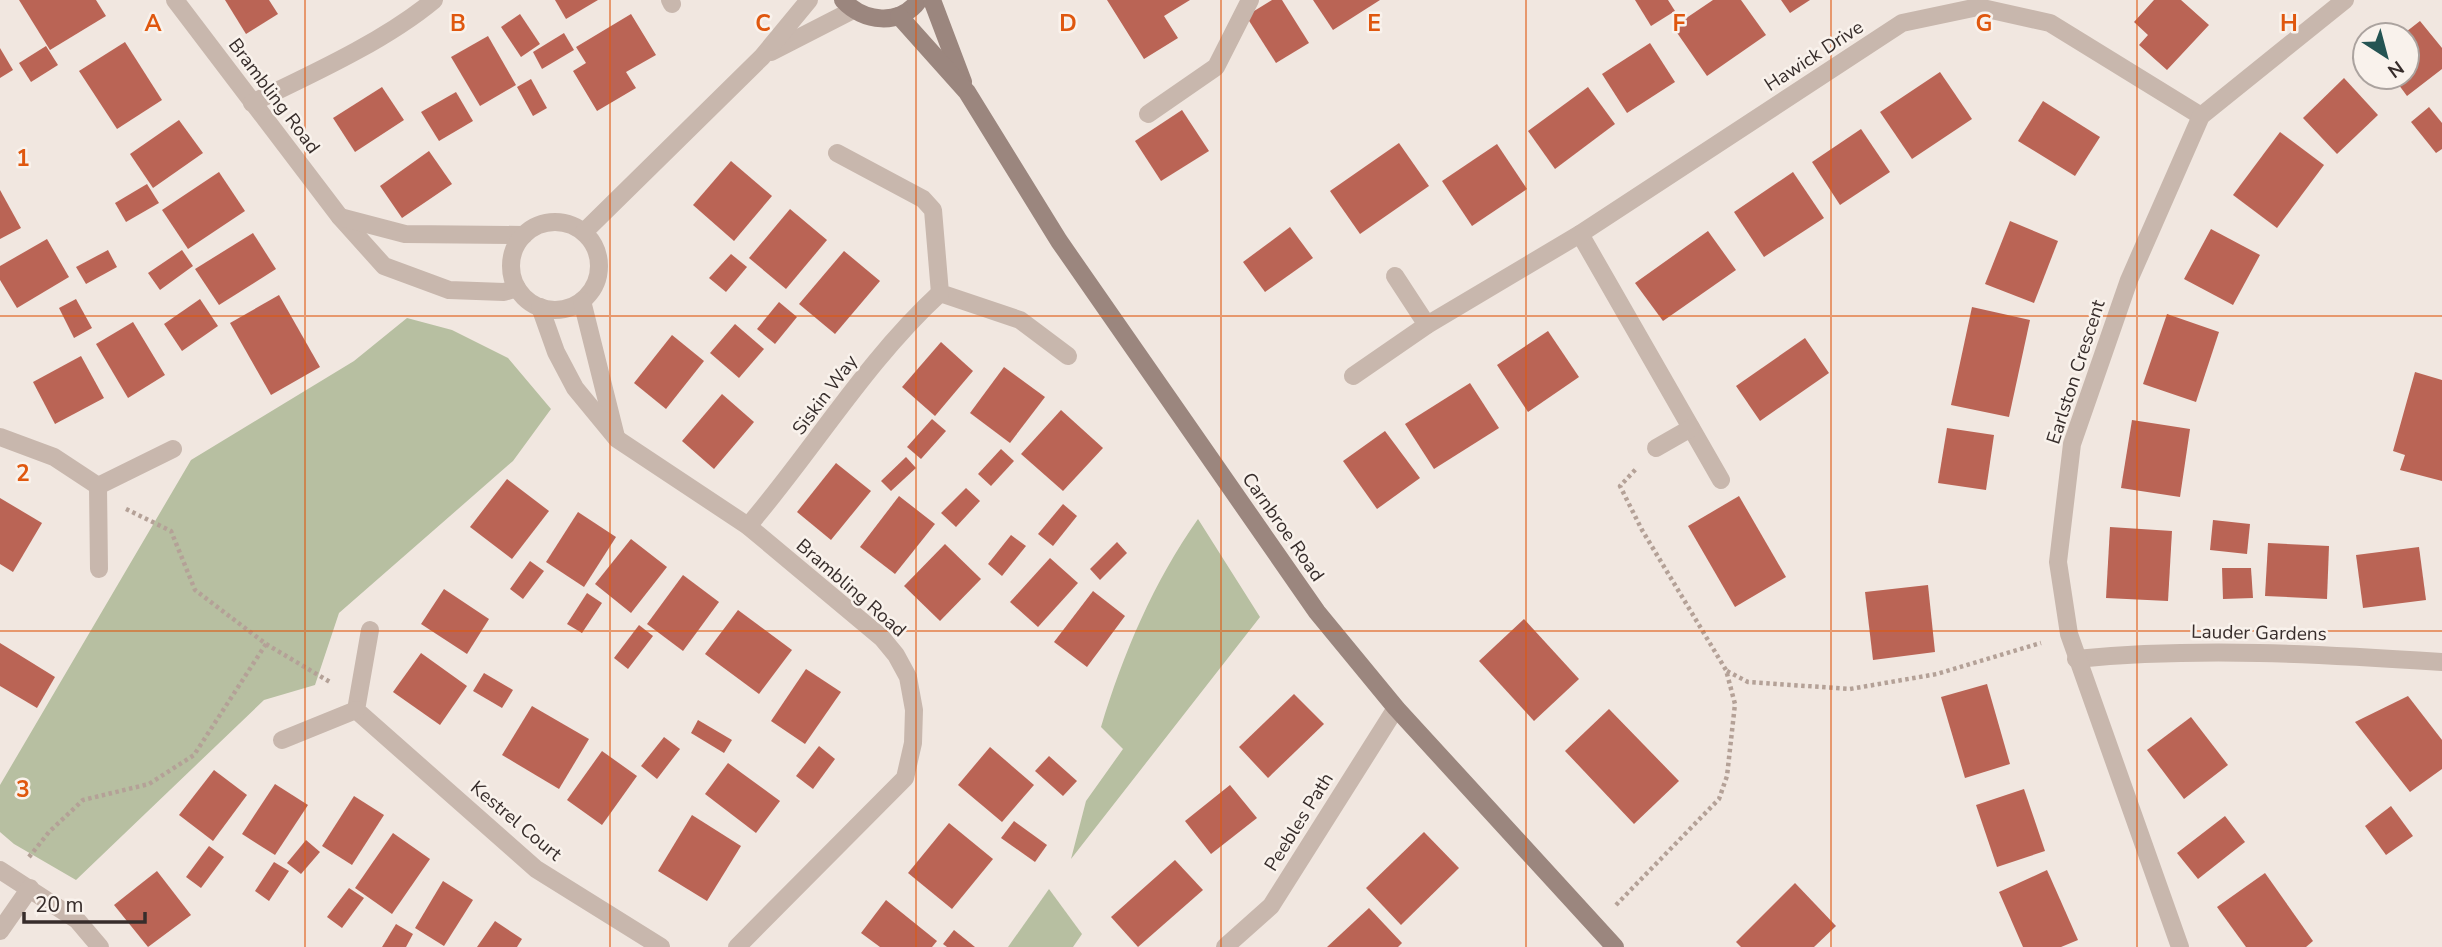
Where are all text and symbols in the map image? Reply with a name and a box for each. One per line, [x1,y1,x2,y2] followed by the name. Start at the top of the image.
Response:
[144,8,162,39] text: A
[450,8,466,39] text: B
[755,8,771,39] text: C
[1059,8,1077,39] text: D
[1367,8,1381,39] text: E
[1673,8,1686,39] text: F
[1976,8,1992,39] text: G
[2280,8,2298,39] text: H
[1760,14,1868,98] street label: Hawick Drive
[2351,21,2421,91] north arrow
[222,33,326,159] street label: Brambling Road
[2382,54,2409,84] text: N
[16,143,30,174] text: 1
[2040,296,2112,447] street label: Earlston Crescent
[786,349,864,441] street label: Siskin Way
[16,458,30,489] text: 2
[1236,467,1330,587] street label: Carnbroe Road
[790,533,912,643] street label: Brambling Road
[2191,619,2327,647] street label: Lauder Gardens
[1258,768,1340,876] street label: Peebles Path
[16,774,30,805] text: 3
[465,775,568,867] street label: Kestrel Court
[24,880,145,924] scale bar
[35,891,84,919] text: 20 m

